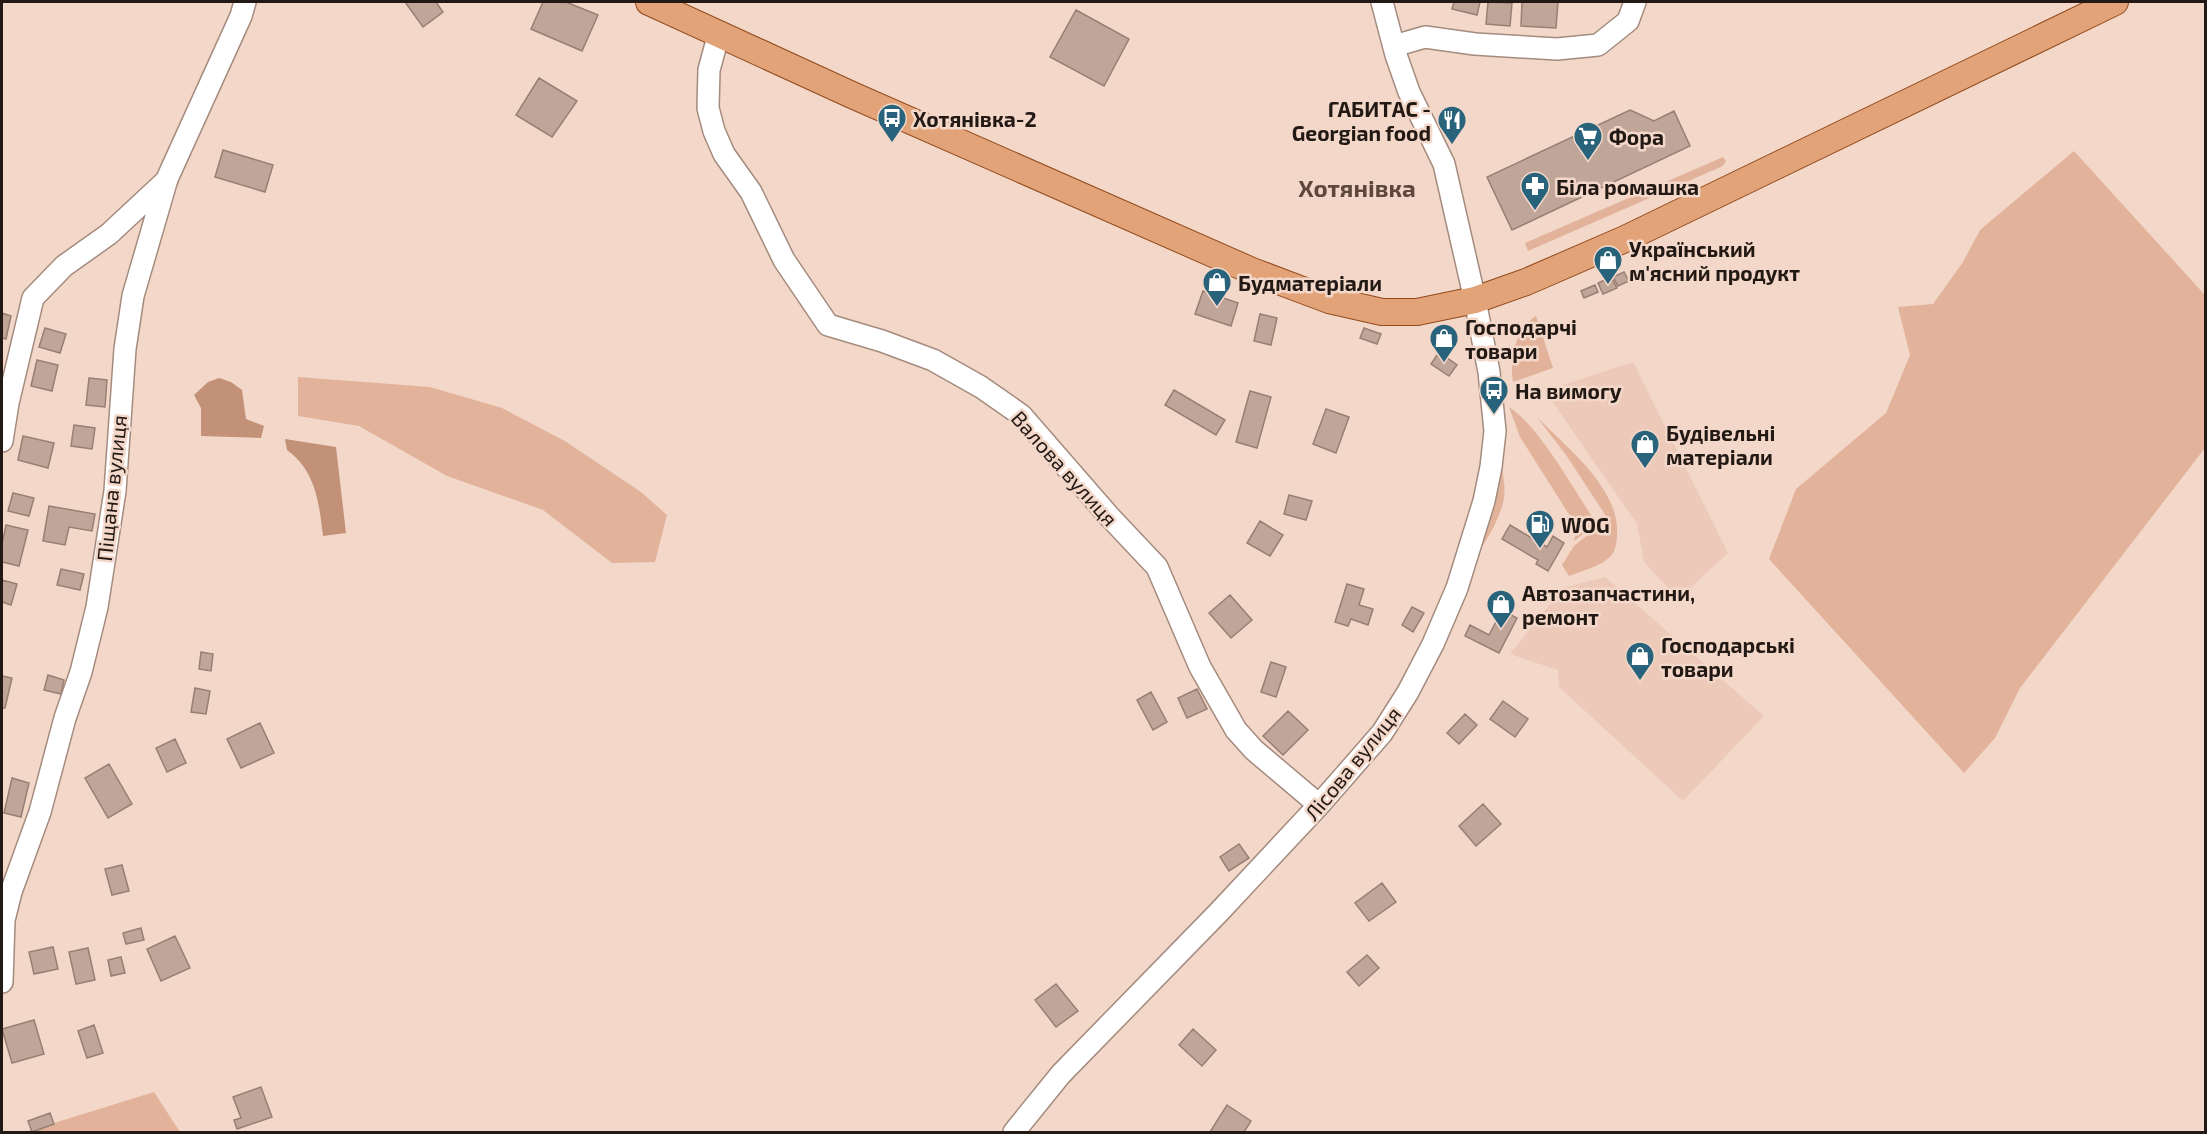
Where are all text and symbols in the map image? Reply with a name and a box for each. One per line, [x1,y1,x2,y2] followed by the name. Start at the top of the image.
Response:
[1292,96,1431,145] place label: ГАБИТАС - Georgian food
[876,102,908,144] bus stop icon: Хотянівка-2
[1436,104,1468,146] restaurant icon: ГАБИТАС - Georgian food
[913,106,1037,131] place label: Хотянівка-2
[1572,120,1604,162] supermarket icon: Фора
[1609,124,1664,149] place label: Фора
[1519,170,1551,212] pharmacy icon: Біла ромашка
[1298,173,1416,202] district label: Хотянівка
[1556,174,1699,199] place label: Біла ромашка
[1629,236,1800,285] place label: Український м'ясний продукт
[1592,244,1624,286] shop icon: Український м'ясний продукт
[1201,266,1233,308] shop icon: Будматеріали
[1238,270,1382,295] place label: Будматеріали
[1465,314,1577,363] place label: Господарчі товари
[1428,322,1460,364] shop icon: Господарчі товари
[1478,374,1510,416] bus stop icon: На вимогу
[1515,378,1622,403] place label: На вимогу
[1006,405,1123,531] street label: Валова вулиця
[91,414,132,562] street label: Піщана вулиця
[1666,420,1775,469] place label: Будівельні матеріали
[1629,428,1661,470] shop icon: Будівельні матеріали
[1524,508,1556,550] fuel station icon: WOG
[1561,512,1610,537] place label: WOG
[1522,580,1695,629] place label: Автозапчастини, ремонт
[1485,588,1517,630] shop icon: Автозапчастини, ремонт
[1661,632,1795,681] place label: Господарські товари
[1624,640,1656,682] shop icon: Господарські товари
[1299,701,1406,826] street label: Лісова вулиця

